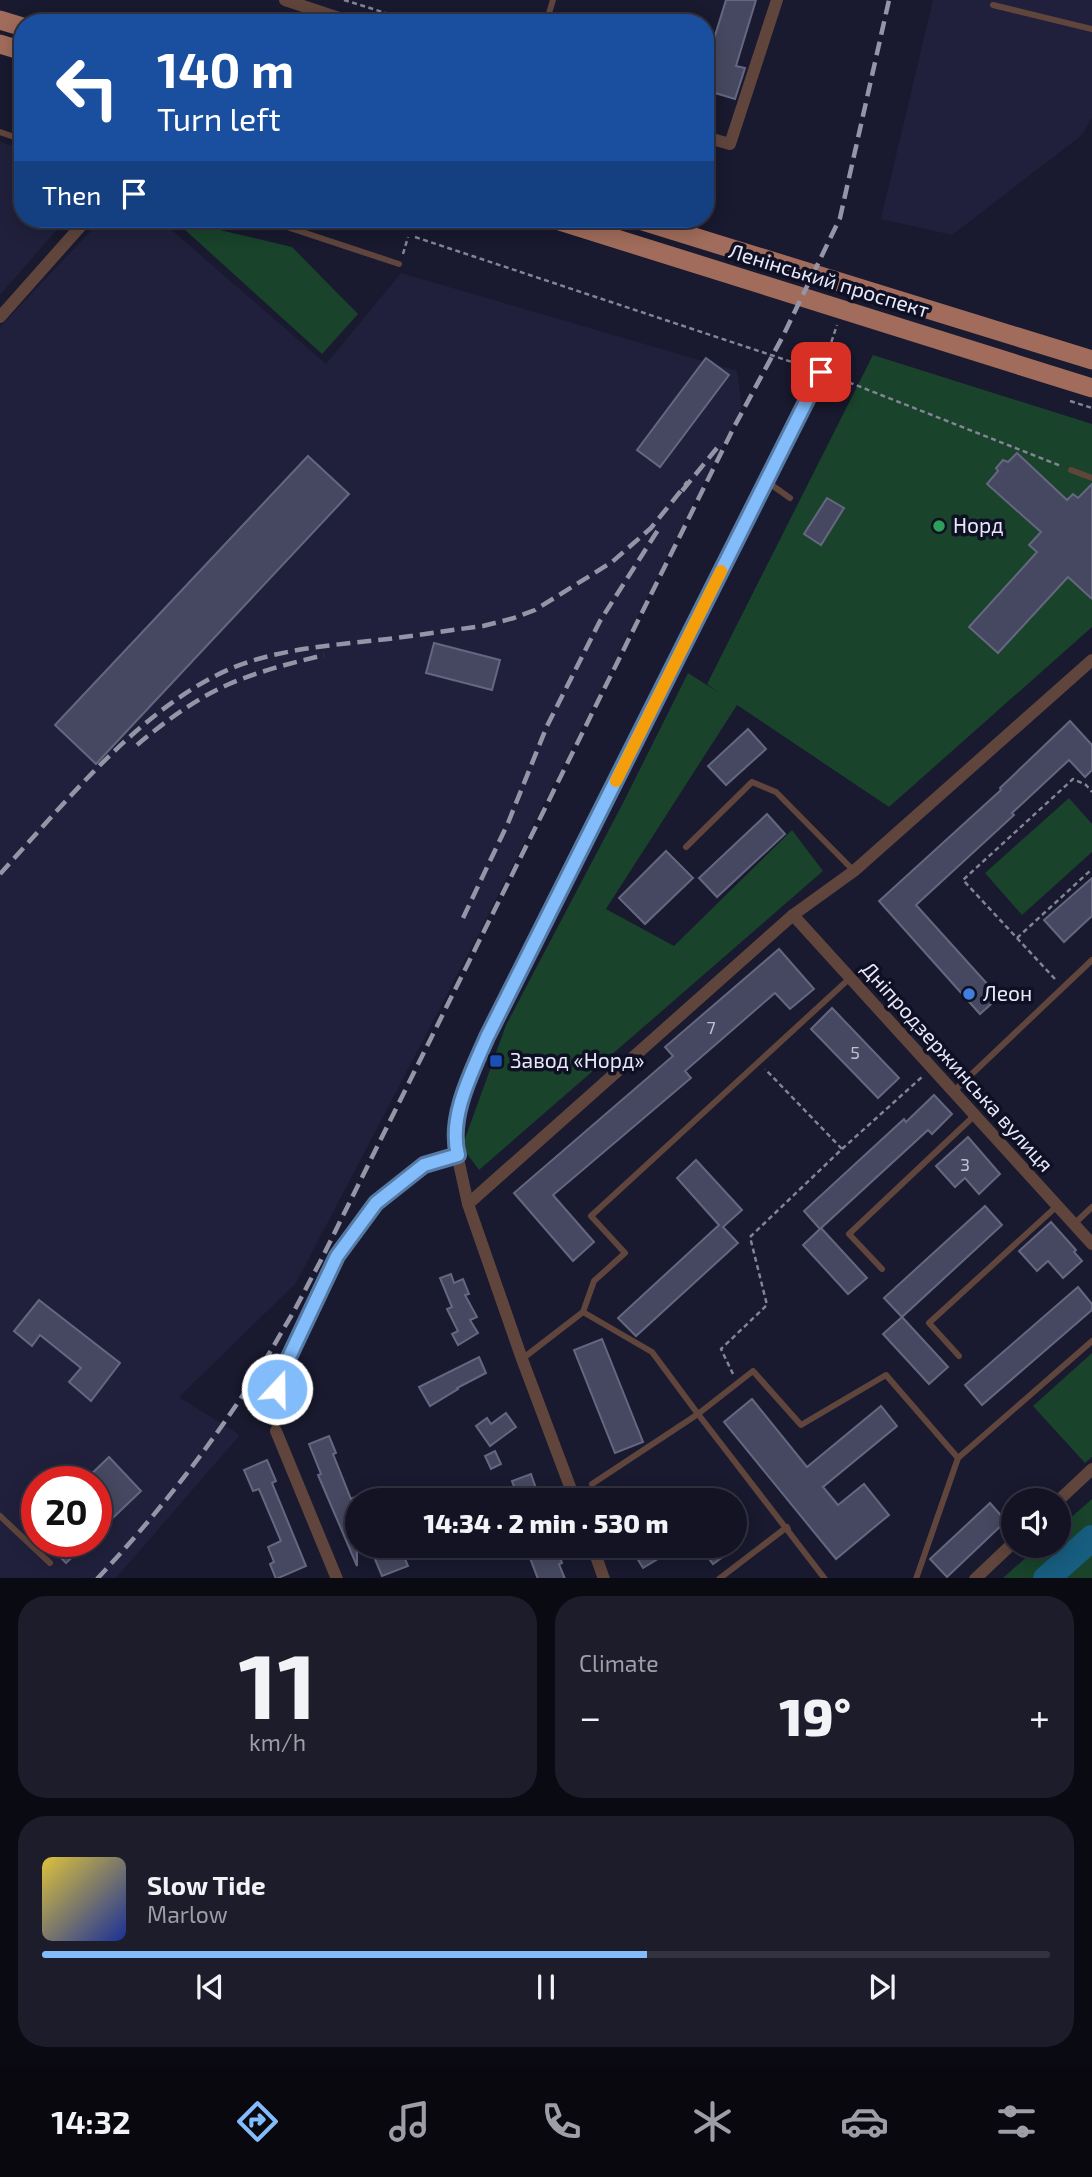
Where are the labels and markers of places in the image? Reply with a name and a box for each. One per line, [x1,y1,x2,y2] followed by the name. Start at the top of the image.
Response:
[791,342,851,402] pin
[953,512,1004,537] place label: Норд
[931,518,947,534] marker: Норд
[983,980,1032,1005] place label: Леон
[961,986,977,1002] marker: Леон
[510,1047,644,1072] place label: Завод «Норд»
[488,1053,504,1069] marker: Завод «Норд»

